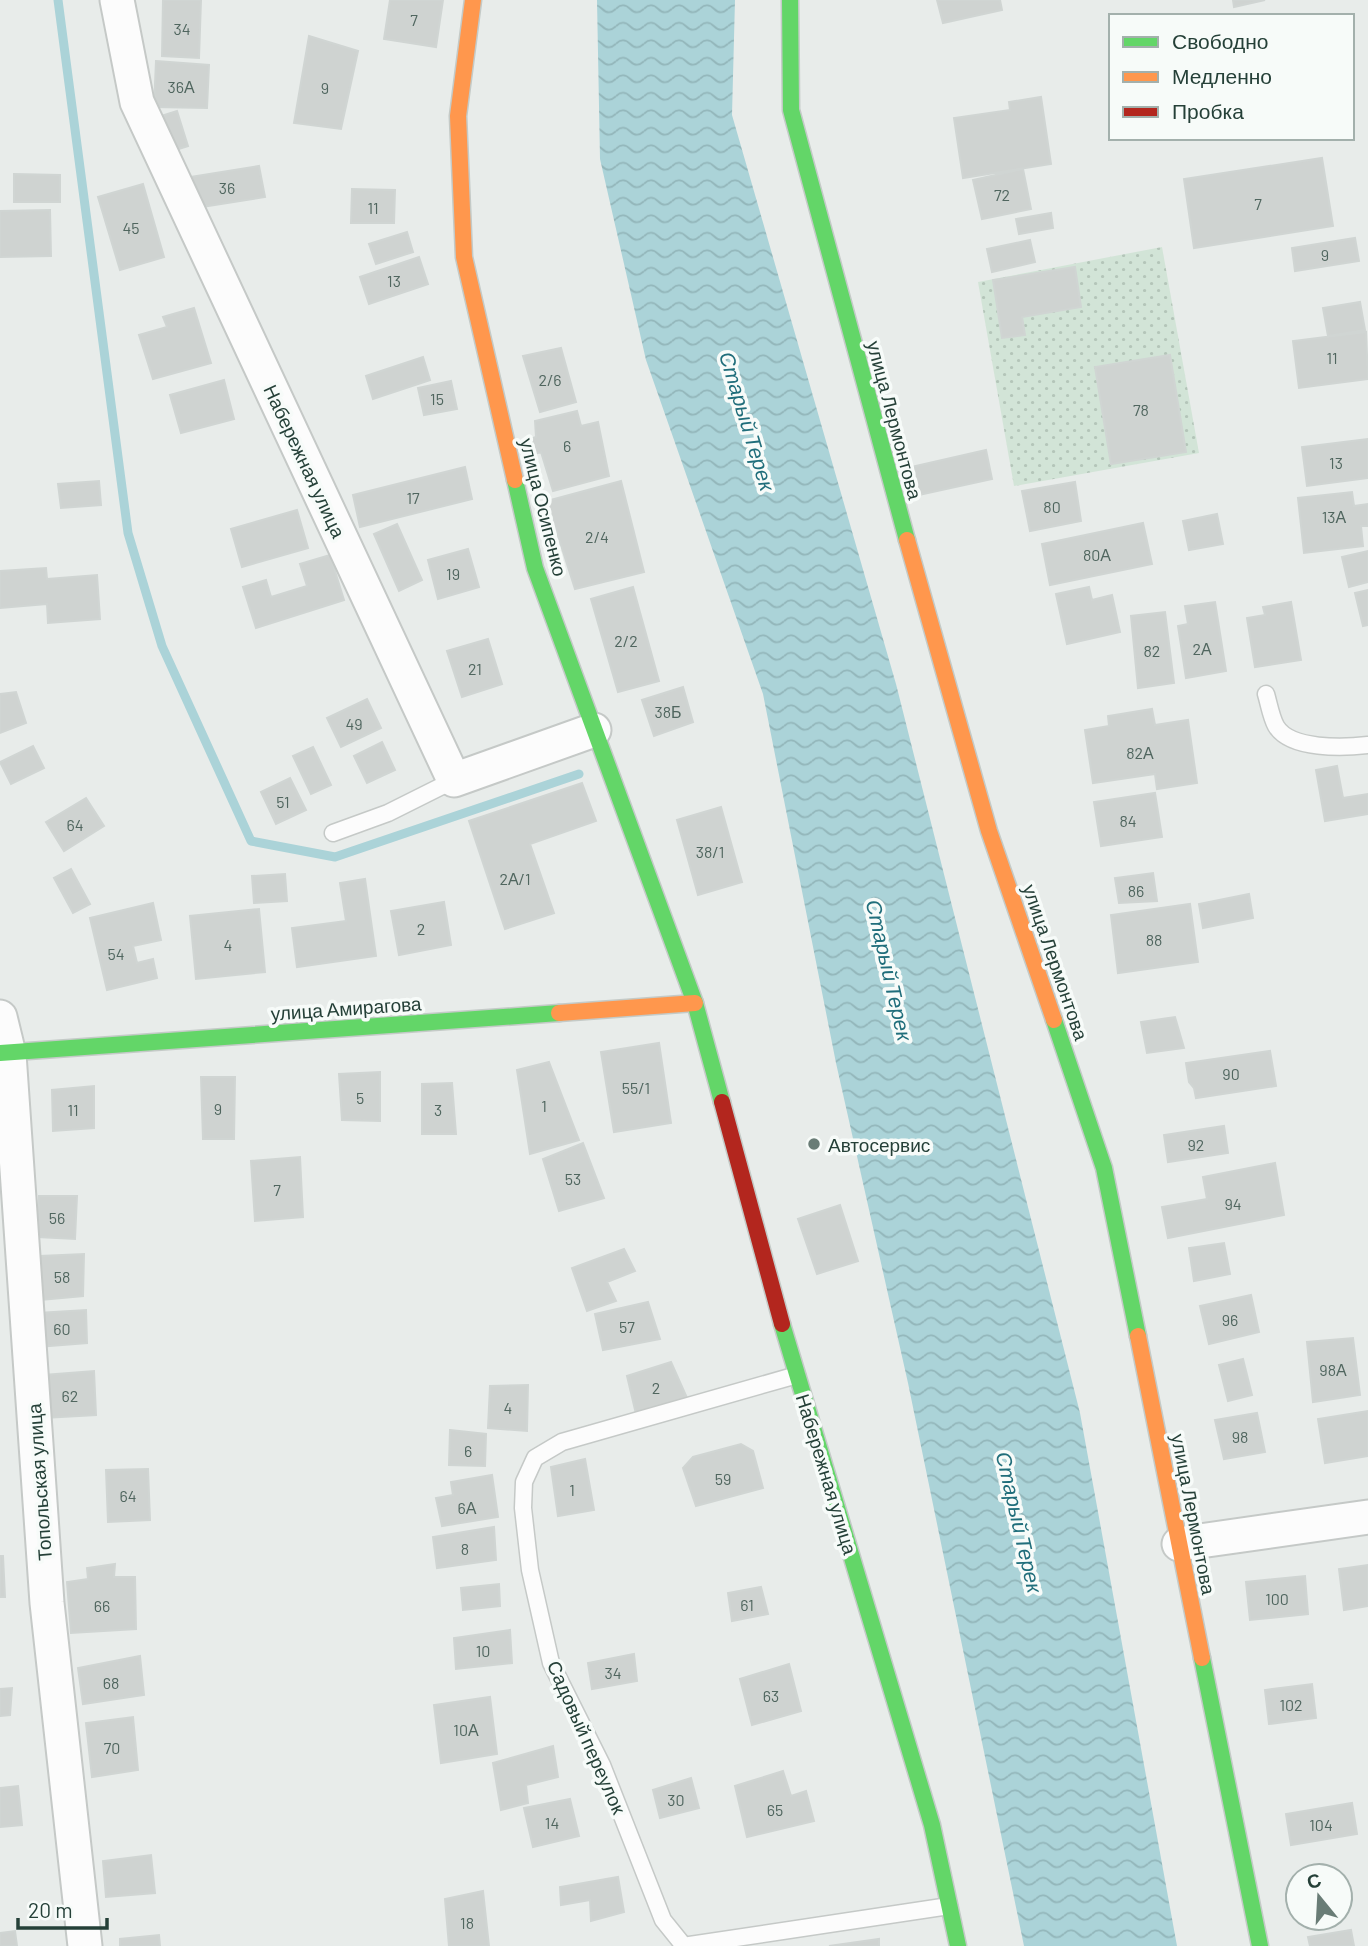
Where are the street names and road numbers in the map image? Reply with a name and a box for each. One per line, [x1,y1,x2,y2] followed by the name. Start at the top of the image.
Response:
[863,338,927,502] street label: улица Лермонтова
[259,381,351,542] street label: Набережная улица
[516,436,572,578] street label: улица Осипенко
[1019,881,1094,1043] street label: улица Лермонтова
[270,991,423,1025] street label: улица Амирагова
[792,1391,862,1557] street label: Набережная улица
[22,1402,56,1561] street label: Топольская улица
[1167,1432,1221,1597] street label: улица Лермонтова
[543,1657,631,1818] street label: Садовый переулок

